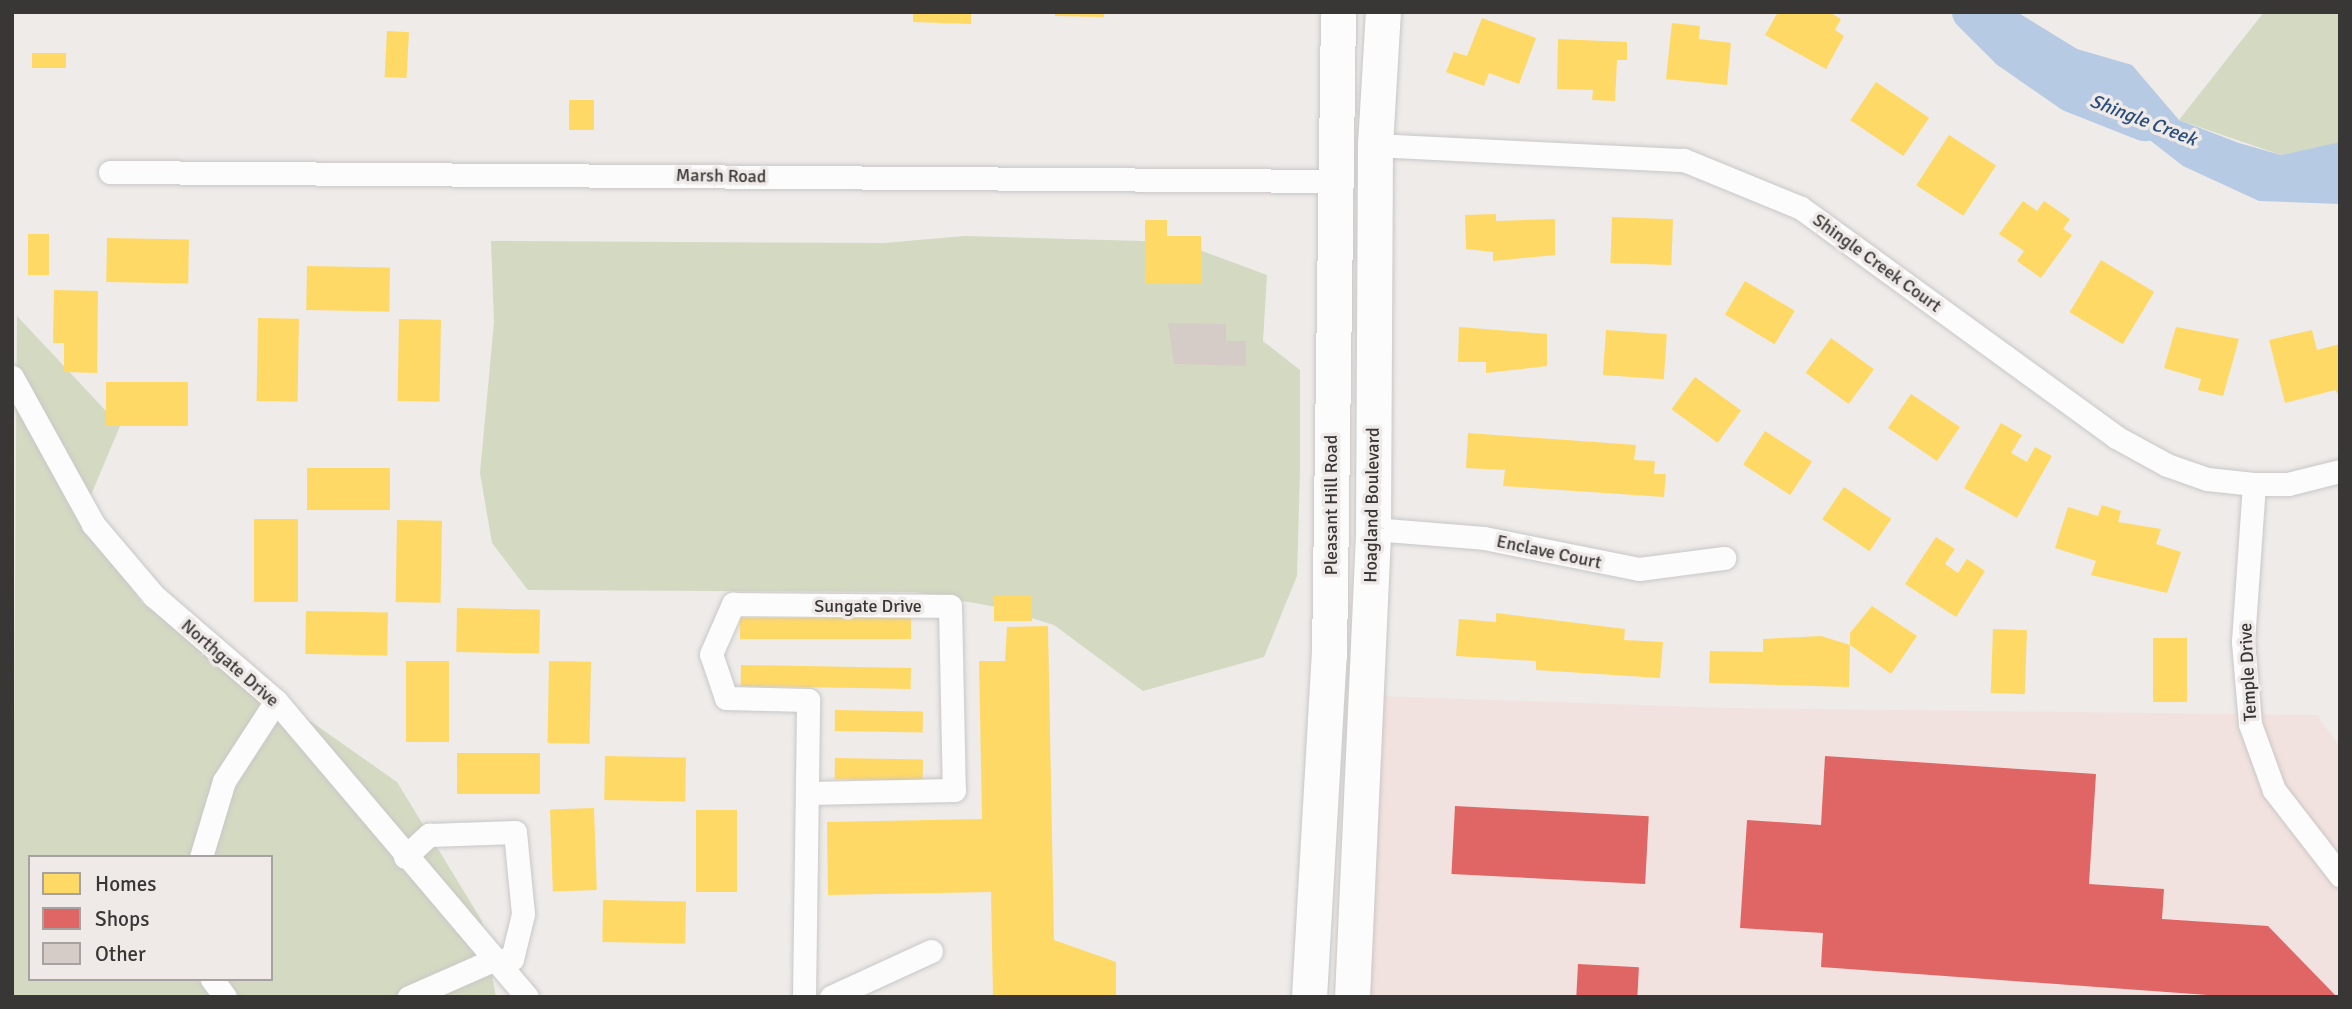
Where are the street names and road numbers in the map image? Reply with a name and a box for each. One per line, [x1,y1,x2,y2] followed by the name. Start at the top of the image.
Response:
[676,164,766,188] street label: Marsh Road
[1809,209,1945,317] street label: Shingle Creek Court
[1360,427,1384,583] street label: Hoagland Boulevard
[1320,435,1342,575] street label: Pleasant Hill Road
[1495,530,1603,574] street label: Enclave Court
[814,595,922,617] street label: Sungate Drive
[177,615,283,711] street label: Northgate Drive
[2235,622,2261,722] street label: Temple Drive

